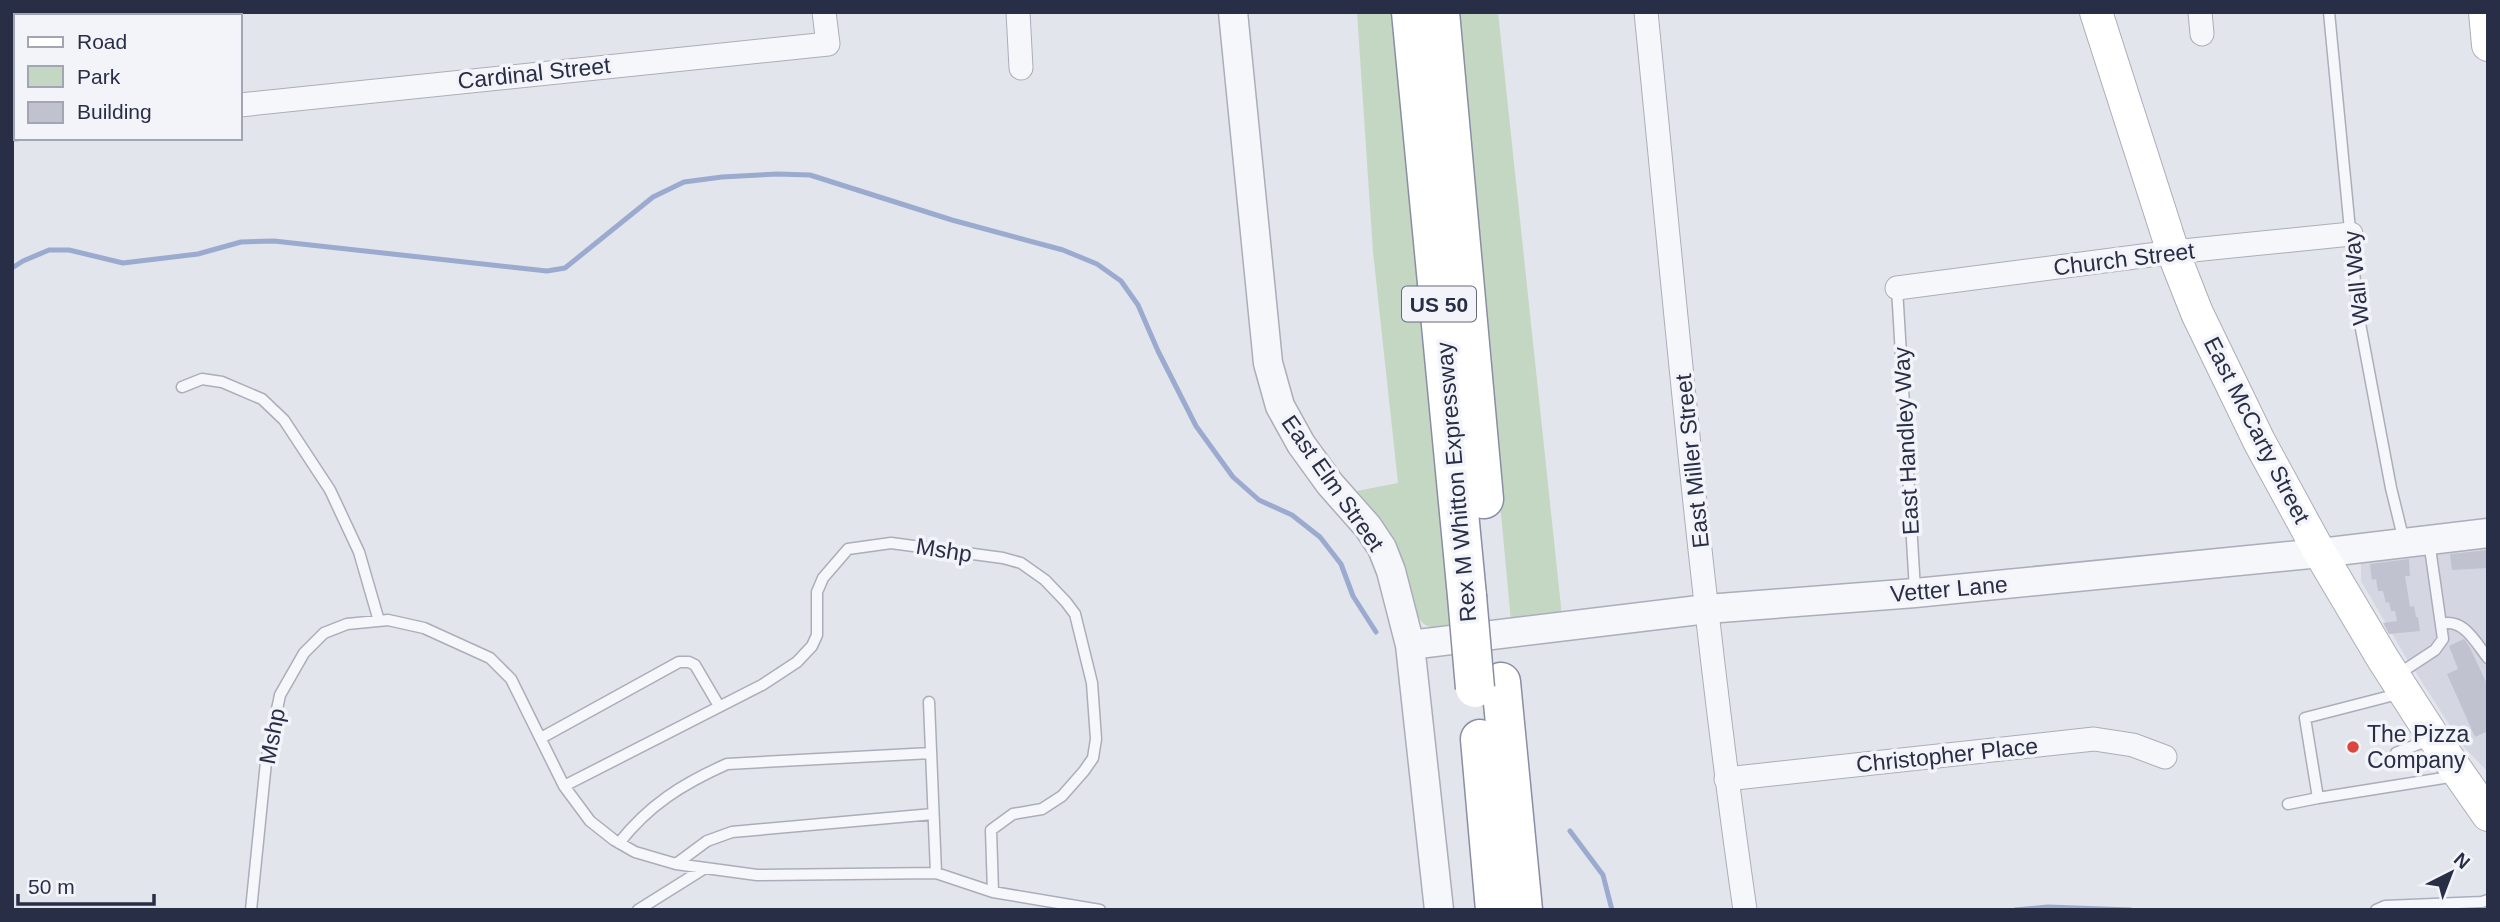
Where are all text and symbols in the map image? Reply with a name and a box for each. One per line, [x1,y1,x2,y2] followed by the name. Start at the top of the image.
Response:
[14,14,242,140] legend
[77,30,127,53] text: Road
[456,52,612,94] street label: Cardinal Street
[77,65,121,88] text: Park
[77,100,152,123] text: Building
[2338,229,2374,327] street label: Wall Way
[2052,237,2197,281] street label: Church Street
[1402,286,1476,322] road number: US 50
[2199,332,2316,528] street label: East McCarty Street
[1431,340,1481,623] street label: Rex M Whitton Expressway
[1888,346,1924,536] street label: East Handley Way
[1670,372,1714,549] street label: East Miller Street
[1277,410,1390,556] street label: East Elm Street
[914,533,974,567] street label: Mshp
[1889,571,2009,607] street label: Vetter Lane
[254,706,290,766] street label: Mshp
[2367,721,2469,773] place label: The Pizza Company
[1855,733,2039,777] street label: Christopher Place
[2345,739,2361,755] marker: The Pizza Company
[2416,838,2486,908] north arrow
[2450,848,2474,873] text: N
[18,862,154,906] scale bar
[28,875,75,898] text: 50 m

